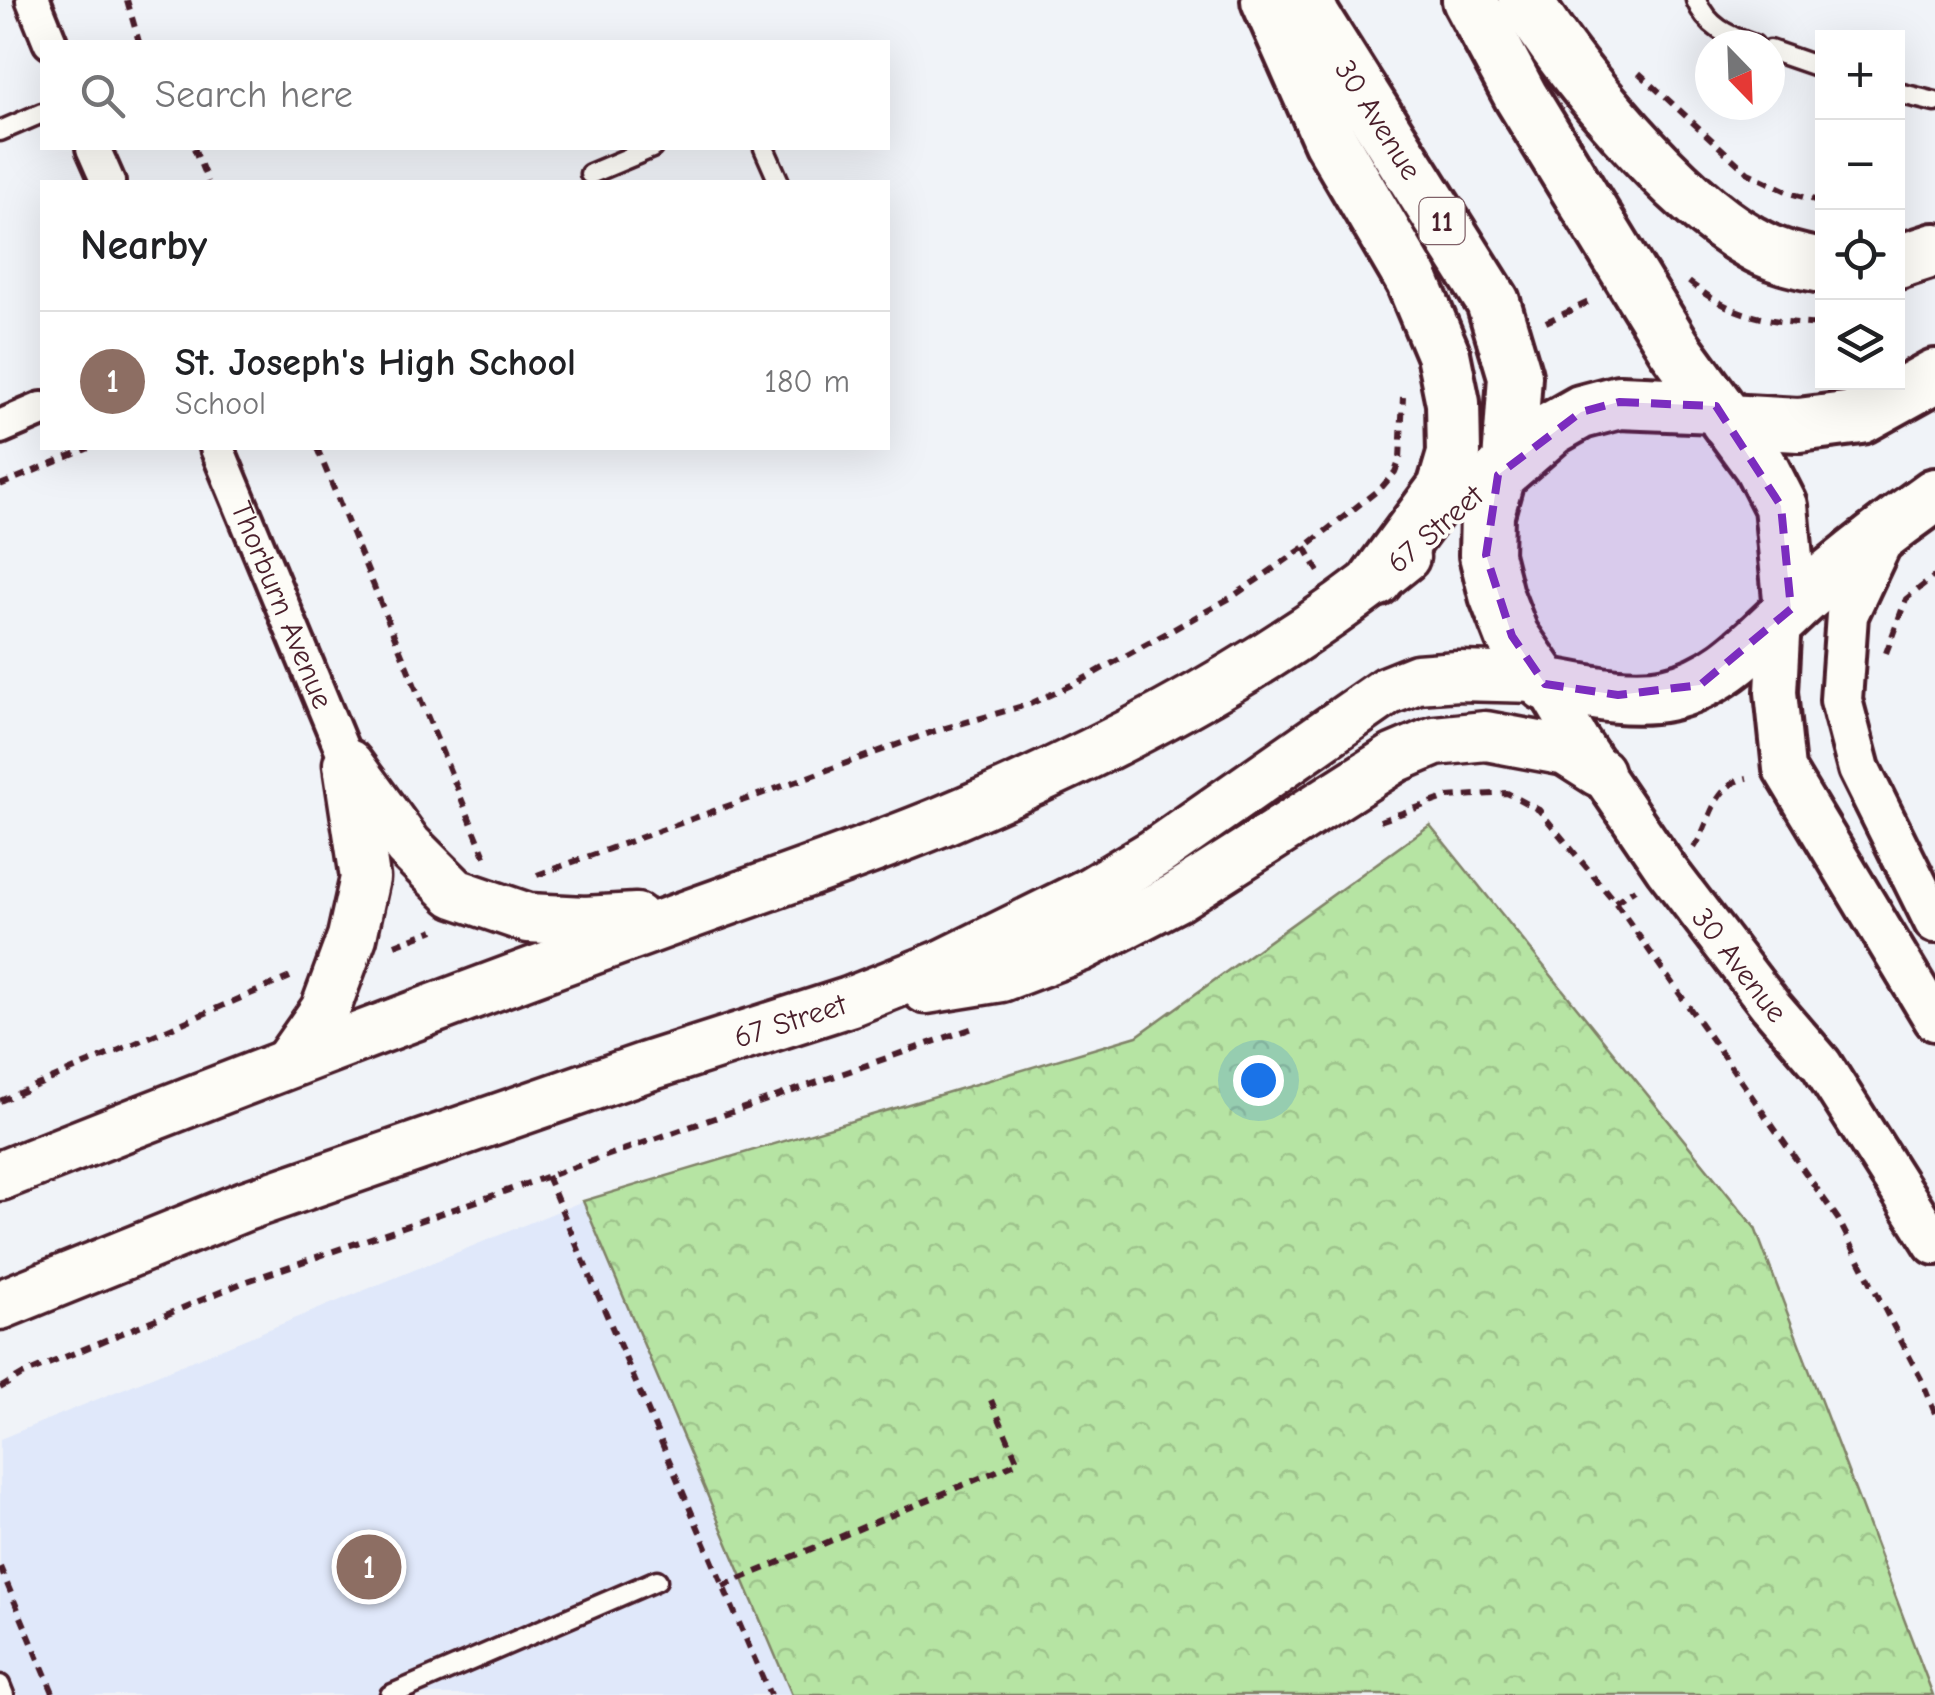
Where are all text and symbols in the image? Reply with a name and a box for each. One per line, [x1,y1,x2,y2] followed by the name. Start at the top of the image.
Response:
[1695,30,1785,120] north arrow
[1815,30,1905,390] map controls
[1815,30,1905,120] button: +
[40,40,890,150] search box
[1327,54,1428,186] street label: 30 Avenue
[75,68,130,123] icon: search
[155,73,353,117] text: Search here
[1815,120,1905,210] button: −
[1420,198,1464,244] road number: 11
[1815,210,1905,300] button: locate
[80,221,207,270] text: Nearby
[1815,300,1905,390] button: layers
[175,341,576,385] text: St. Joseph's High School
[106,363,119,400] text: 1
[764,363,850,400] text: 180 m
[175,385,266,422] text: School
[1380,477,1491,581] street label: 67 Street
[223,496,340,714] street label: Thorburn Avenue
[1684,901,1794,1030] street label: 30 Avenue
[730,987,852,1056] street label: 67 Street
[1233,1055,1284,1106] your location
[336,1530,402,1604] pin: 1

